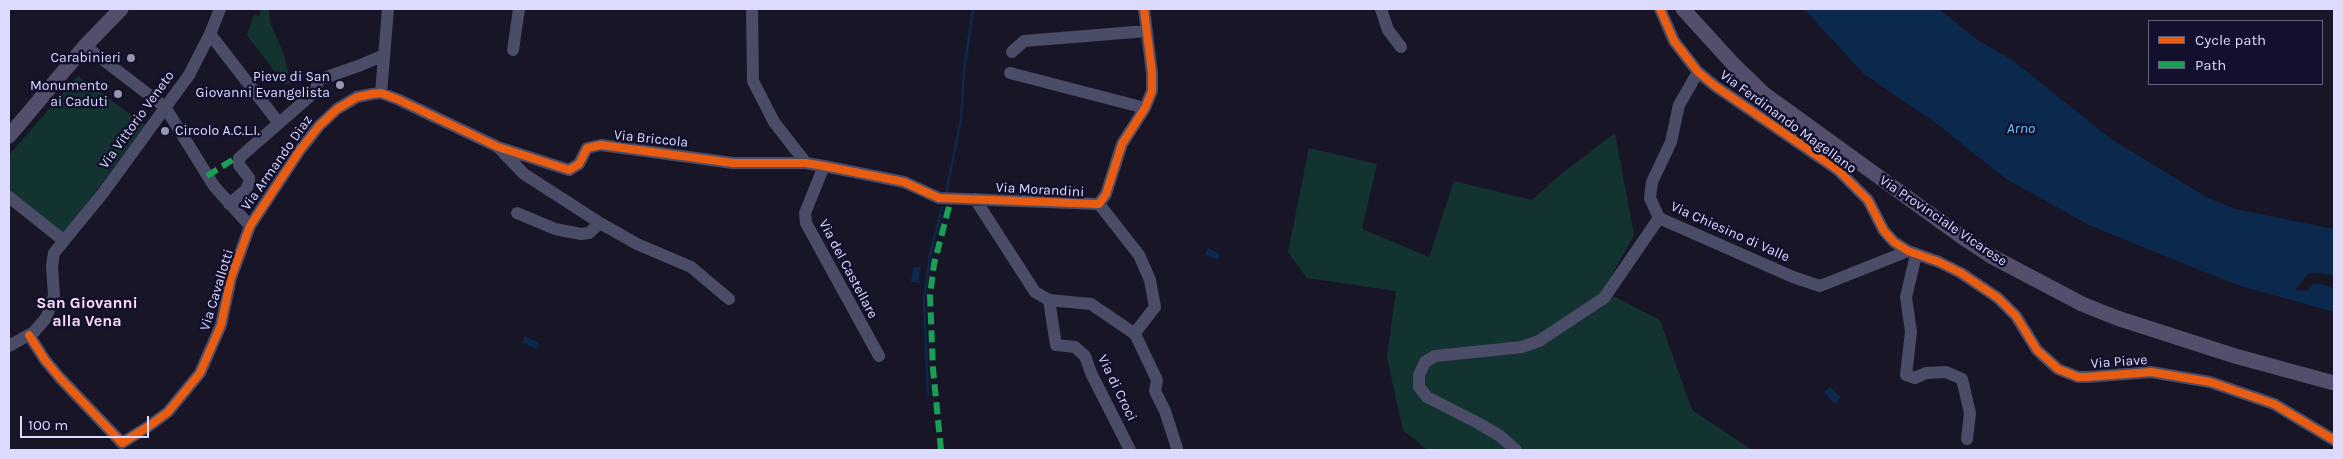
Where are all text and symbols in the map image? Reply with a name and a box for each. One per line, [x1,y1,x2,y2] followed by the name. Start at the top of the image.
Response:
[2148,20,2323,85] legend
[2195,31,2266,49] text: Cycle path
[50,50,121,66] place label: Carabinieri
[125,52,137,64] marker: Carabinieri
[2195,56,2226,74] text: Path
[1716,67,1860,177] street label: Via Ferdinando Magellano
[96,68,178,172] street label: Via Vittorio Veneto
[195,69,330,102] place label: Pieve di San Giovanni Evangelista
[30,78,108,110] place label: Monumento ai Caduti
[334,79,346,91] marker: Pieve di San Giovanni Evangelista
[112,88,124,100] marker: Monumento ai Caduti
[238,112,316,214] street label: Via Armando Diaz
[2007,120,2035,138] water label: Arno
[175,123,260,139] place label: Circolo A.C.L.I.
[159,125,171,137] marker: Circolo A.C.L.I.
[613,127,689,151] street label: Via Briccola
[1876,172,2010,270] street label: Via Provinciale Vicarese
[995,179,1085,201] street label: Via Morandini
[1668,198,1792,266] street label: Via Chiesino di Valle
[815,217,881,321] street label: Via del Castellare
[197,247,237,333] street label: Via Cavallotti
[36,293,138,331] district label: San Giovanni alla Vena
[1094,352,1140,424] street label: Via di Croci
[2090,352,2148,372] street label: Via Piave
[22,406,151,438] scale bar
[28,416,68,434] text: 100 m

